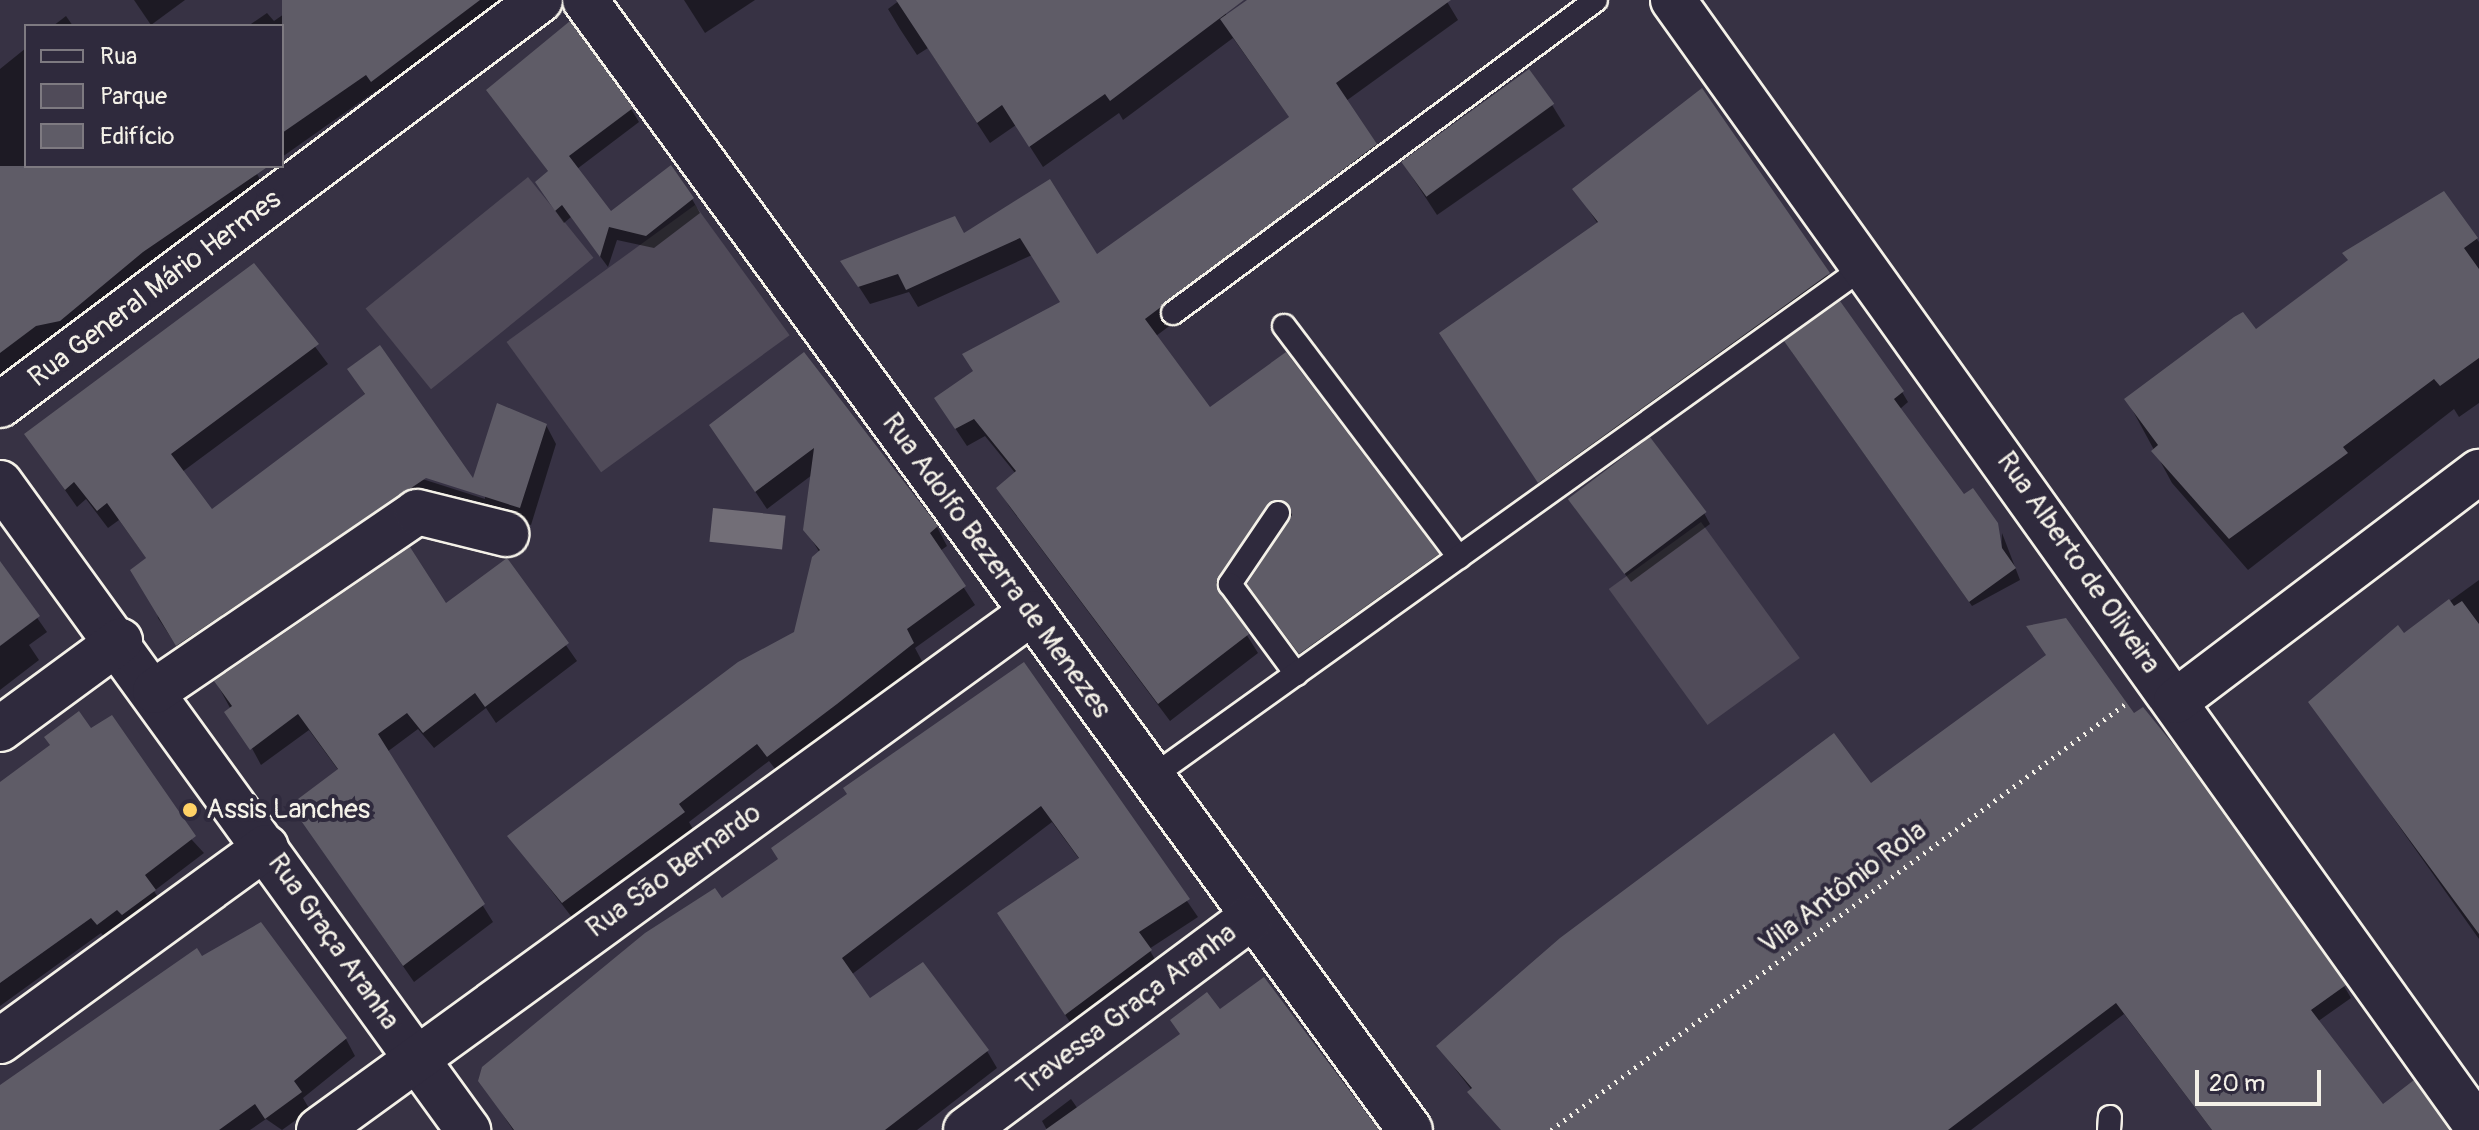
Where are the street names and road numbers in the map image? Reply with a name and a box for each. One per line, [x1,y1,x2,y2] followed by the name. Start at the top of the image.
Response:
[22,183,288,395] street label: Rua General Mário Hermes
[874,407,1118,725] street label: Rua Adolfo Bezerra de Menezes
[1989,446,2167,680] street label: Rua Alberto de Oliveira
[580,796,768,946] street label: Rua São Bernardo
[1753,814,1933,962] street label: Vila Antônio Rola
[260,848,406,1036] street label: Rua Graça Aranha
[1011,917,1243,1103] street label: Travessa Graça Aranha

